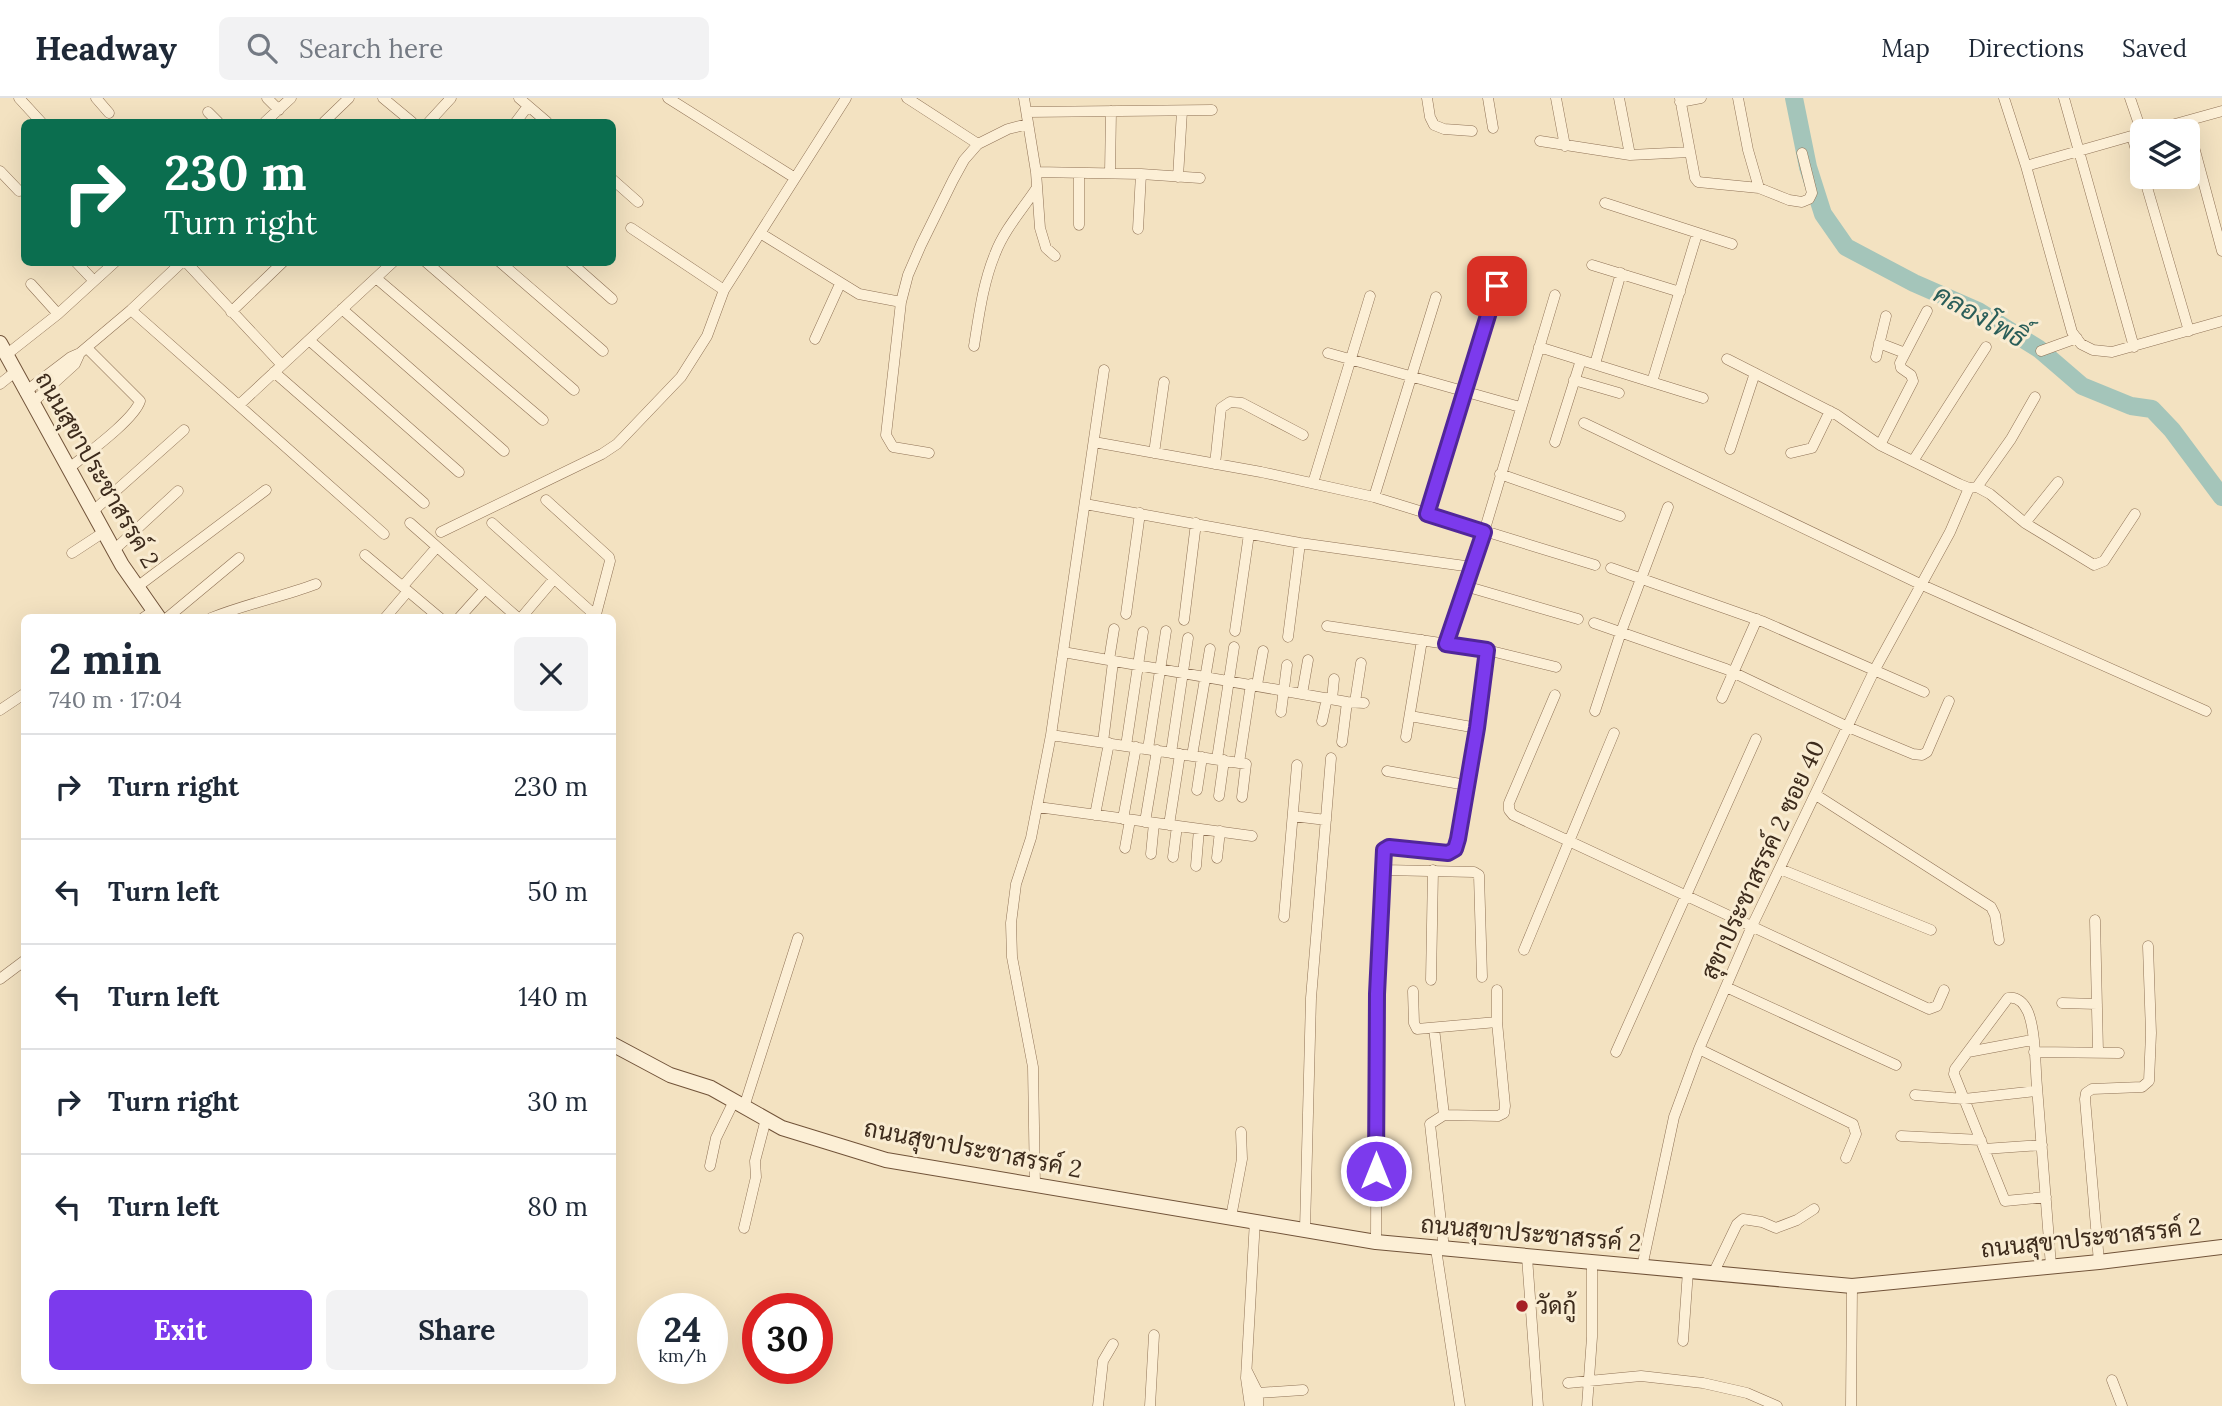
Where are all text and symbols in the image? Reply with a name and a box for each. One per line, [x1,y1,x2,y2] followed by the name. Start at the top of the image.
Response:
[219,17,709,80] search box
[35,27,177,69] text: Headway
[243,29,281,67] icon: search
[299,32,443,65] text: Search here
[1881,33,1930,64] text: Map
[1968,33,2084,64] text: Directions
[2122,33,2187,64] text: Saved
[2130,119,2200,189] map controls
[2130,119,2200,189] button: layers
[164,141,307,203] text: 230 m
[49,147,140,238] icon: right
[164,202,317,243] text: Turn right
[1467,256,1527,316] pin
[1478,267,1516,305] icon: arrive
[1928,272,2039,357] water label: คลองโพธิ์
[28,366,166,574] street label: ถนนสุขาประชาสรรค์ 2
[49,632,162,686] text: 2 min
[514,637,588,711] button: close
[49,685,182,714] text: 740 m · 17:04
[1694,735,1832,985] street label: สุขาประชาสรรค์ 2 ซอย 40
[49,768,87,806] icon: right
[108,770,239,803] text: Turn right
[514,770,588,803] text: 230 m
[49,873,87,911] icon: left
[108,875,219,908] text: Turn left
[528,875,588,908] text: 50 m
[49,978,87,1016] icon: left
[108,980,219,1013] text: Turn left
[518,980,588,1013] text: 140 m
[49,1083,87,1121] icon: right
[108,1085,239,1118] text: Turn right
[527,1085,588,1118] text: 30 m
[861,1112,1085,1186] street label: ถนนสุขาประชาสรรค์ 2
[1339,1134,1413,1208] position arrow
[49,1188,87,1226] icon: left
[108,1190,219,1223] text: Turn left
[527,1190,588,1223] text: 80 m
[1419,1208,1643,1260] street label: ถนนสุขาประชาสรรค์ 2
[1979,1211,2203,1265] street label: ถนนสุขาประชาสรรค์ 2
[49,1290,312,1370] button: Exit
[326,1290,588,1370] button: Share
[1536,1290,1577,1323] place label: วัดกู้
[742,1293,833,1384] speed limit sign: 30
[1514,1298,1530,1314] marker: วัดกู้
[664,1307,701,1352] text: 24
[658,1344,707,1367] text: km/h

